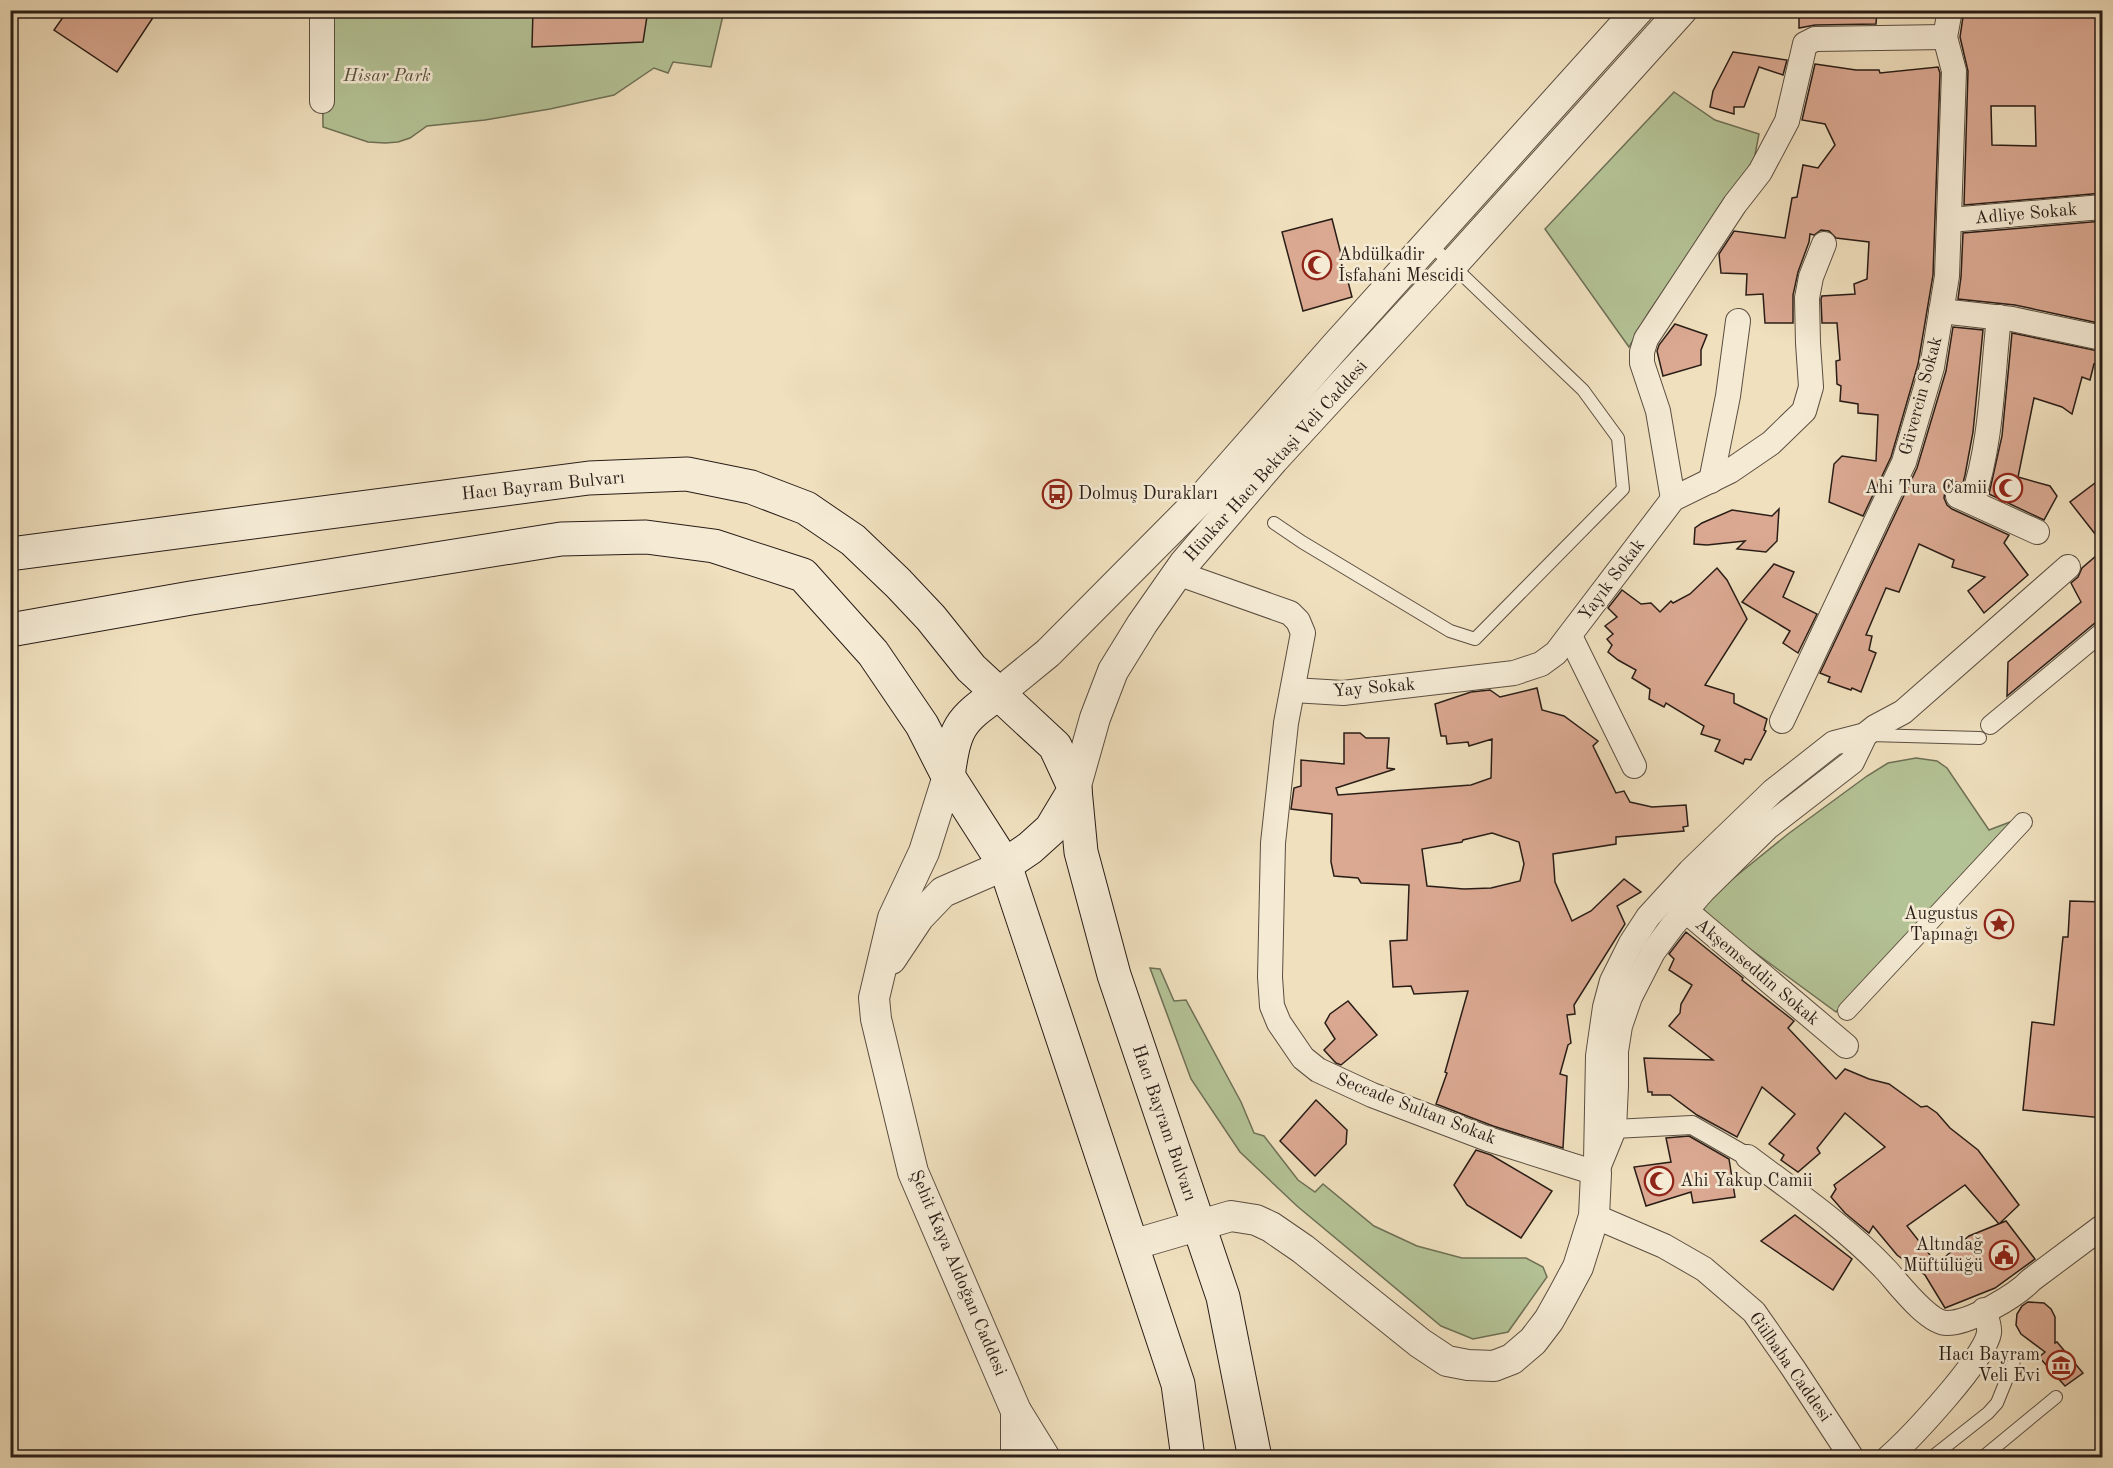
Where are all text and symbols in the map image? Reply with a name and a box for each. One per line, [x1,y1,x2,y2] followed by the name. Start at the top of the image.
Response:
[342,67,431,85] park label: Hisar Park
[1974,201,2078,227] street label: Adliye Sokak
[1338,246,1464,285] place label: Abdülkadir İsfahani Mescidi
[1301,249,1333,281] mosque icon: Abdülkadir İsfahani Mescidi
[1897,335,1945,457] street label: Güvercin Sokak
[1181,357,1371,565] street label: Hünkar Hacı Bektaşi Veli Caddesi
[461,468,626,504] street label: Hacı Bayram Bulvarı
[1992,472,2024,504] mosque icon: Ahi Tura Camii
[1041,478,1073,510] bus stop icon: Dolmuş Durakları
[1865,479,1987,497] place label: Ahi Tura Camii
[1078,485,1218,503] place label: Dolmuş Durakları
[1576,536,1648,624] street label: Yayık Sokak
[1332,675,1416,701] street label: Yay Sokak
[1904,905,1978,944] place label: Augustus Tapınağı
[1983,908,2015,940] place icon: Augustus Tapınağı
[1692,915,1822,1029] street label: Akşemseddin Sokak
[1129,1043,1199,1204] street label: Hacı Bayram Bulvarı
[1333,1070,1499,1148] street label: Seccade Sultan Sokak
[1643,1165,1675,1197] mosque icon: Ahi Yakup Camii
[906,1168,1010,1379] street label: Şehit Kaya Aldoğan Caddesi
[1680,1172,1813,1190] place label: Ahi Yakup Camii
[1903,1236,1983,1275] place label: Altındağ Müftülüğü
[1988,1239,2020,1271] public building icon: Altındağ Müftülüğü
[1746,1309,1835,1425] street label: Gülbaba Caddesi
[1938,1346,2040,1385] place label: Hacı Bayram Veli Evi
[2045,1349,2077,1381] museum icon: Hacı Bayram Veli Evi

